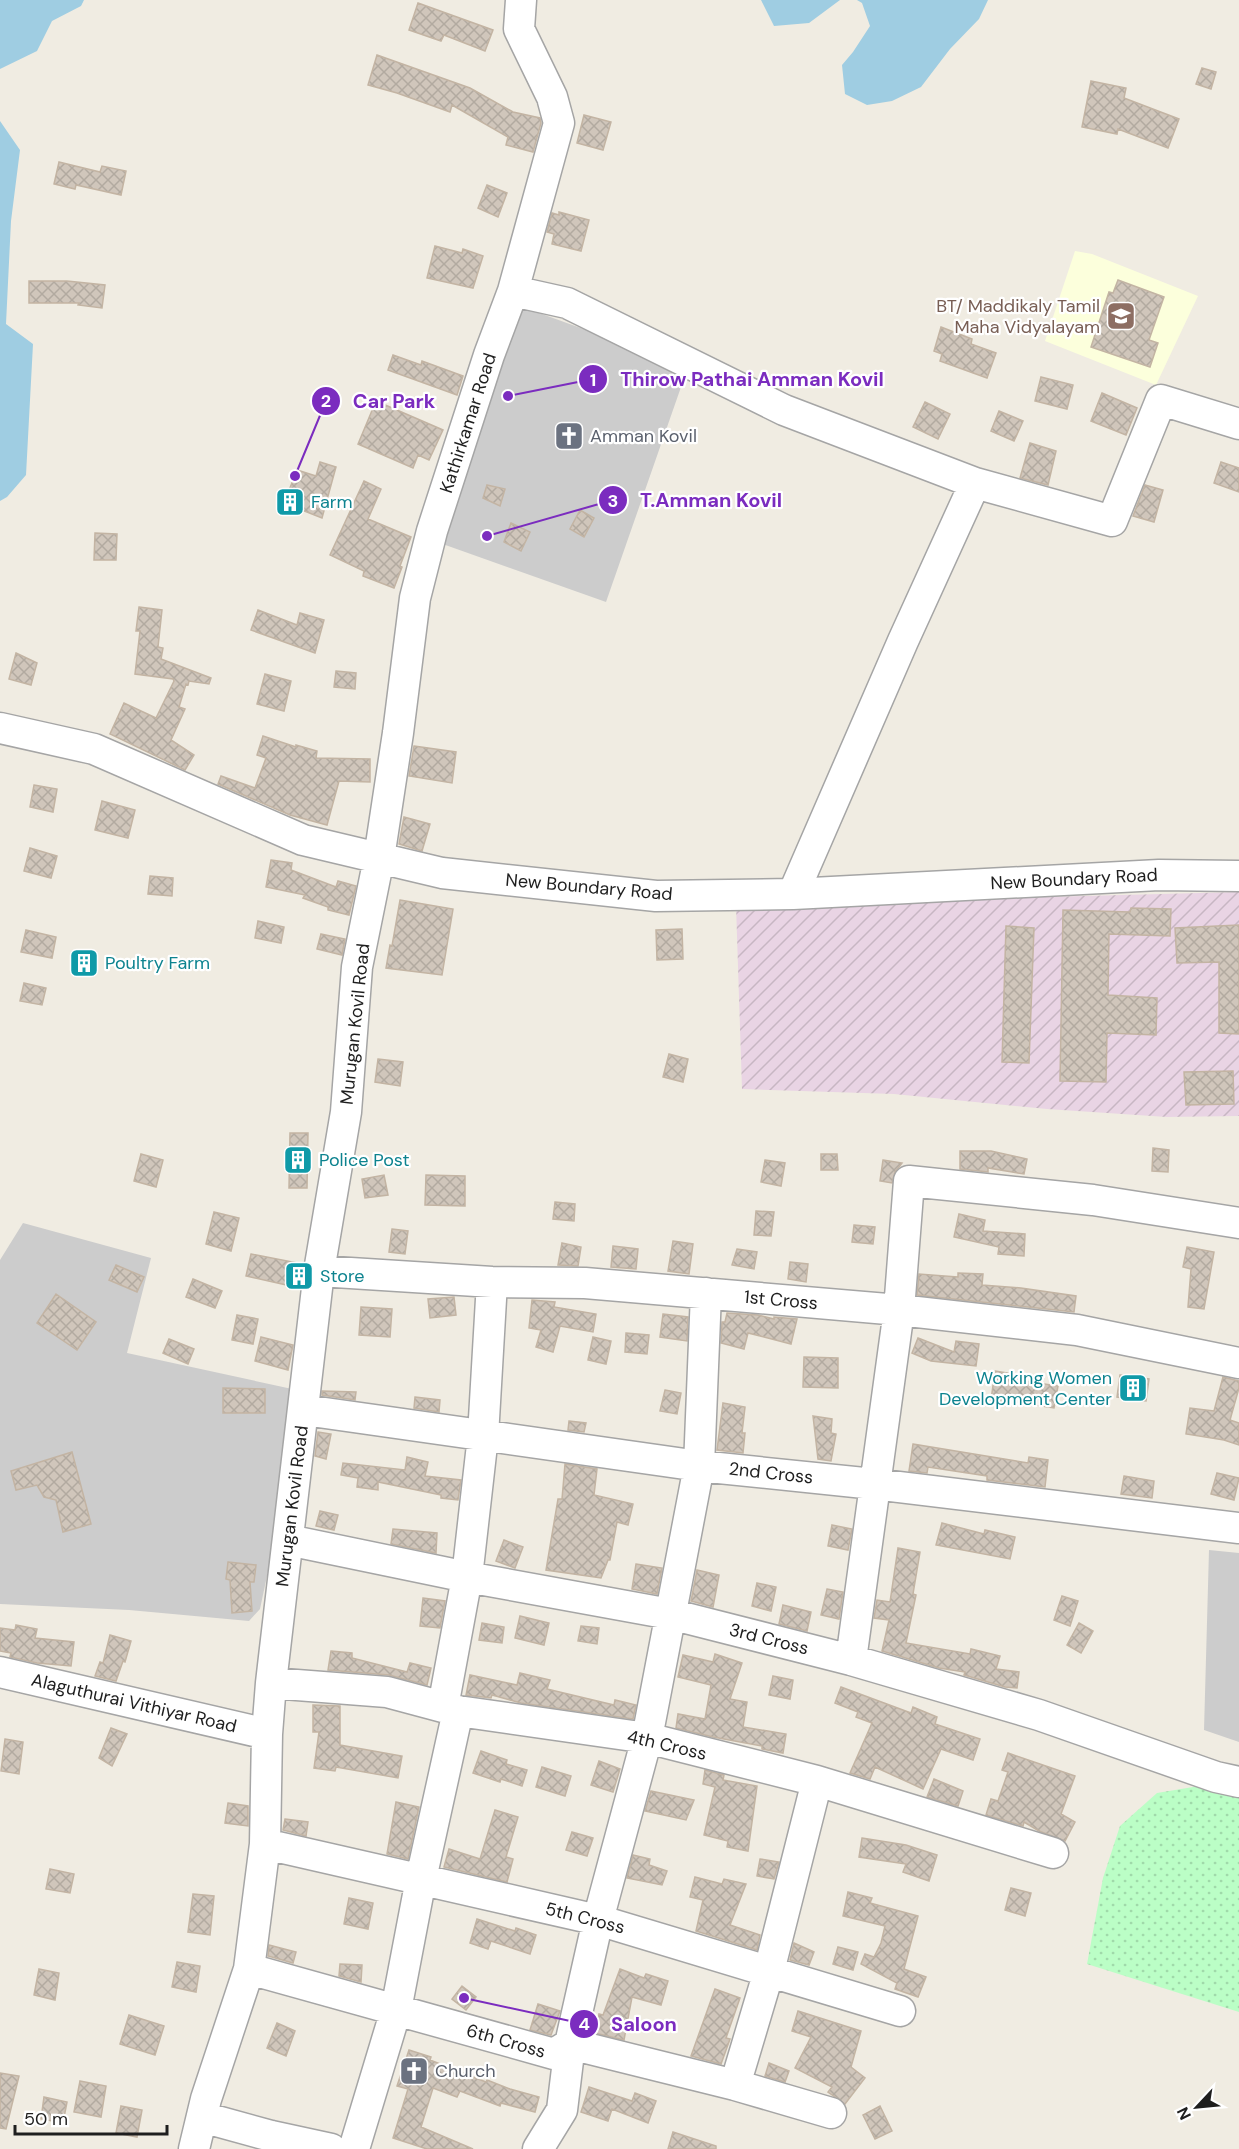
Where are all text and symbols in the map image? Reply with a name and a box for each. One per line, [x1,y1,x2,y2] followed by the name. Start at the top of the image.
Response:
[936,294,1100,339] place label: BT/ Maddikaly Tamil Maha Vidyalayam
[1105,300,1137,332] school or university icon: BT/ Maddikaly Tamil Maha Vidyalayam
[434,350,502,496] street label: Kathirkamar Road
[578,360,896,398] callout: Thirow Pathai Amman Kovil
[620,366,884,392] text: Thirow Pathai Amman Kovil
[590,368,596,392] text: 1
[311,382,447,420] callout: Car Park
[353,388,436,414] text: Car Park
[321,389,331,413] text: 2
[553,420,585,452] church icon: Amman Kovil
[590,424,697,448] place label: Amman Kovil
[598,481,794,519] callout: T.Amman Kovil
[274,486,306,518] building icon: Farm
[640,487,782,513] text: T.Amman Kovil
[608,489,618,513] text: 3
[311,490,353,514] place label: Farm
[990,863,1158,895] street label: New Boundary Road
[505,868,673,906] street label: New Boundary Road
[335,942,375,1106] street label: Murugan Kovil Road
[68,947,100,979] building icon: Poultry Farm
[105,951,210,975] place label: Poultry Farm
[282,1144,314,1176] building icon: Police Post
[319,1148,410,1172] place label: Police Post
[283,1260,315,1292] building icon: Store
[320,1264,364,1288] place label: Store
[743,1285,819,1315] street label: 1st Cross
[939,1366,1112,1411] place label: Working Women Development Center
[1117,1372,1149,1404] building icon: Working Women Development Center
[270,1424,314,1588] street label: Murugan Kovil Road
[728,1457,814,1489] street label: 2nd Cross
[727,1618,811,1660] street label: 3rd Cross
[29,1668,239,1738] street label: Alaguthurai Vithiyar Road
[625,1724,709,1766] street label: 4th Cross
[543,1897,627,1939] street label: 5th Cross
[569,2005,689,2043] callout: Saloon
[611,2011,677,2037] text: Saloon
[578,2012,590,2036] text: 4
[464,2018,548,2064] street label: 6th Cross
[398,2055,430,2087] church icon: Church
[435,2059,496,2083] place label: Church
[1167,2077,1227,2137] north arrow
[15,2098,166,2136] scale bar
[1172,2104,1196,2123] text: N
[24,2107,68,2131] text: 50 m

